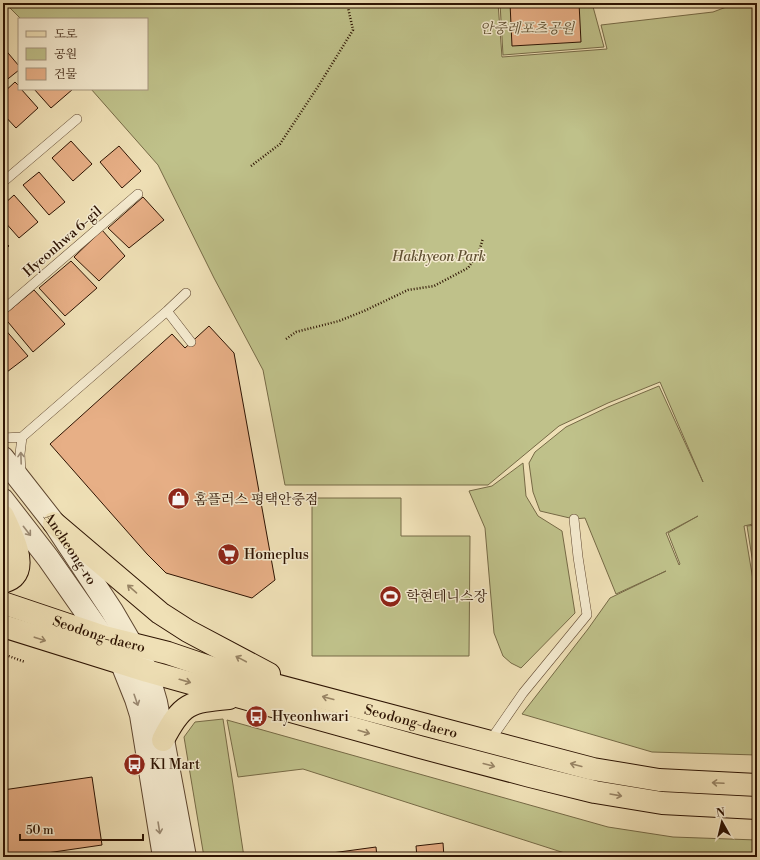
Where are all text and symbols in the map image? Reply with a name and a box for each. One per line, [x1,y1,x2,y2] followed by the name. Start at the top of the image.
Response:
[18,18,148,90] legend
[480,20,576,38] park label: 안중레포츠공원
[54,27,78,42] text: 도로
[54,47,77,62] text: 공원
[54,67,78,82] text: 건물
[19,203,106,281] street label: Hyeonhwa 6-gil
[391,248,486,266] park label: Hakhyeon Park
[17,452,24,465] one-way arrow
[166,486,192,512] shop icon: 홈플러스 평택안중점
[194,491,319,509] place label: 홈플러스 평택안중점
[39,508,100,589] street label: Ancheong-ro
[23,525,31,536] one-way arrow
[216,541,242,567] supermarket icon: Homeplus
[244,546,309,564] place label: Homeplus
[378,583,404,609] sports icon: 학현테니스장
[126,585,137,594] one-way arrow
[406,588,488,606] place label: 학현테니스장
[50,612,147,657] street label: Seodong-daero
[34,635,46,643] one-way arrow
[235,655,247,662] one-way arrow
[178,678,191,685] one-way arrow
[133,693,140,706] one-way arrow
[322,694,335,701] one-way arrow
[362,701,460,743] street label: Seodong-daero
[243,703,269,729] bus stop icon: Hyeonhwari
[272,708,349,726] place label: Hyeonhwari
[357,728,370,736] one-way arrow
[122,751,148,777] bus stop icon: K1 Mart
[150,756,200,774] place label: K1 Mart
[569,761,582,768] one-way arrow
[483,762,496,770] one-way arrow
[712,779,725,787] one-way arrow
[609,791,622,799] one-way arrow
[702,802,742,842] north arrow
[715,806,726,821] text: N
[20,816,143,842] scale bar
[155,821,163,834] one-way arrow
[26,823,54,838] text: 50 m

